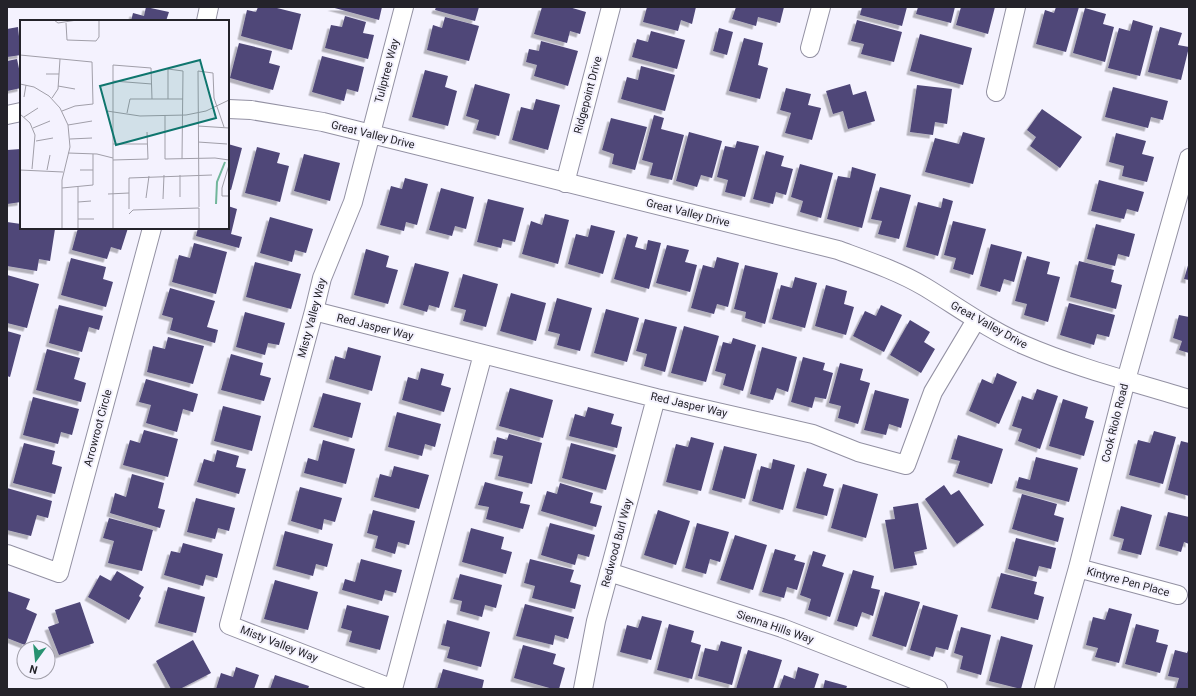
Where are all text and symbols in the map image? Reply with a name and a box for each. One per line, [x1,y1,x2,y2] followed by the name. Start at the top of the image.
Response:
[20,20,229,229] inset map
[372,37,402,105] street label: Tuliptree Way
[571,55,605,135] street label: Ridgepoint Drive
[330,118,416,152] street label: Great Valley Drive
[645,196,731,230] street label: Great Valley Drive
[295,276,329,359] street label: Misty Valley Way
[948,299,1030,352] street label: Great Valley Drive
[335,311,415,343] street label: Red Jasper Way
[1099,382,1131,464] street label: Cook Riolo Road
[81,388,115,468] street label: Arrowroot Circle
[649,390,729,420] street label: Red Jasper Way
[599,496,635,589] street label: Redwood Burl Way
[1085,565,1171,599] street label: Kintyre Pen Place
[735,608,816,647] street label: Sienna Hills Way
[238,623,320,665] street label: Misty Valley Way
[16,640,56,680] north arrow
[28,662,39,676] text: N

